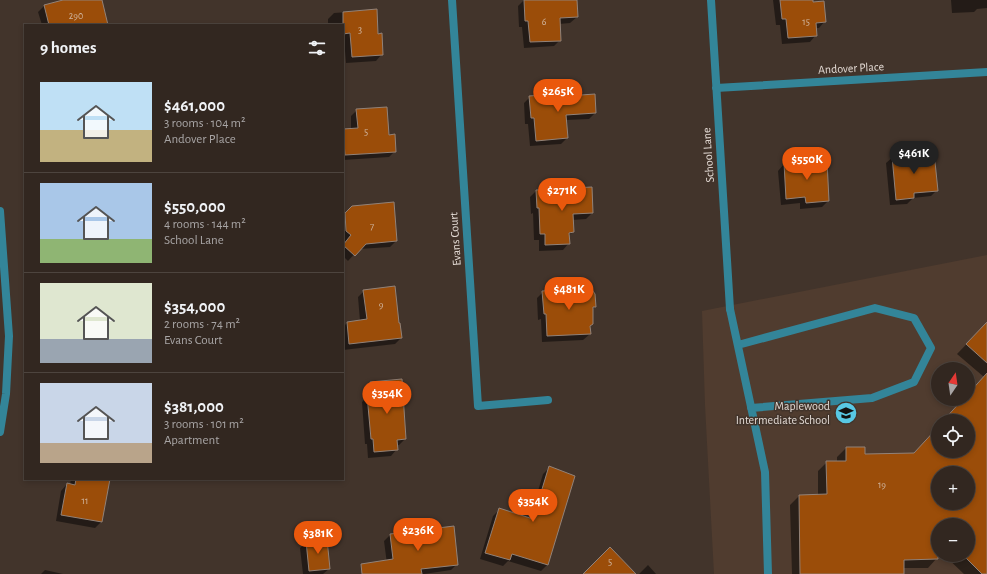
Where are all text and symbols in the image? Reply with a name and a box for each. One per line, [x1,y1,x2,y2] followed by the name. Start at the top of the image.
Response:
[69,11,83,21] house number: 290
[542,17,547,27] house number: 6
[802,17,810,27] house number: 15
[358,25,362,35] house number: 3
[306,37,328,59] icon: filters
[40,39,96,56] text: 9 homes
[818,60,884,76] street label: Andover Place
[530,79,586,113] pin: $265K
[542,85,574,98] text: $265K
[164,97,225,114] text: $461,000
[72,98,120,146] icon: home
[164,117,245,130] text: 3 rooms · 104 m²
[364,127,368,137] house number: 5
[700,127,716,183] street label: School Lane
[164,133,236,146] text: Andover Place
[886,141,942,175] pin: $461K
[779,147,835,181] pin: $550K
[899,147,929,160] text: $461K
[791,153,823,166] text: $550K
[534,178,590,212] pin: $271K
[547,184,577,197] text: $271K
[164,198,226,215] text: $550,000
[72,199,120,247] icon: home
[447,212,463,266] street label: Evans Court
[164,218,246,231] text: 4 rooms · 144 m²
[370,222,374,232] house number: 7
[164,234,224,247] text: School Lane
[541,277,597,311] pin: $481K
[553,283,585,296] text: $481K
[164,298,225,315] text: $354,000
[72,299,120,347] icon: home
[379,300,384,310] house number: 9
[164,318,240,331] text: 2 rooms · 74 m²
[164,334,222,347] text: Evans Court
[931,362,975,406] north arrow
[931,362,975,562] map controls
[359,381,415,415] pin: $354K
[371,387,403,400] text: $354K
[164,398,224,415] text: $381,000
[72,399,120,447] icon: home
[736,400,830,426] place label: Maplewood Intermediate School
[833,400,859,426] school or university icon: Maplewood Intermediate School
[931,414,975,458] button: locate
[164,418,244,431] text: 3 rooms · 101 m²
[164,434,219,447] text: Apartment
[931,466,975,510] button: +
[878,480,886,490] house number: 19
[505,489,561,523] pin: $354K
[517,495,549,508] text: $354K
[82,496,88,506] house number: 11
[390,518,446,552] pin: $236K
[931,518,975,562] button: −
[290,521,346,555] pin: $381K
[402,524,434,537] text: $236K
[303,527,333,540] text: $381K
[608,557,612,567] house number: 5

